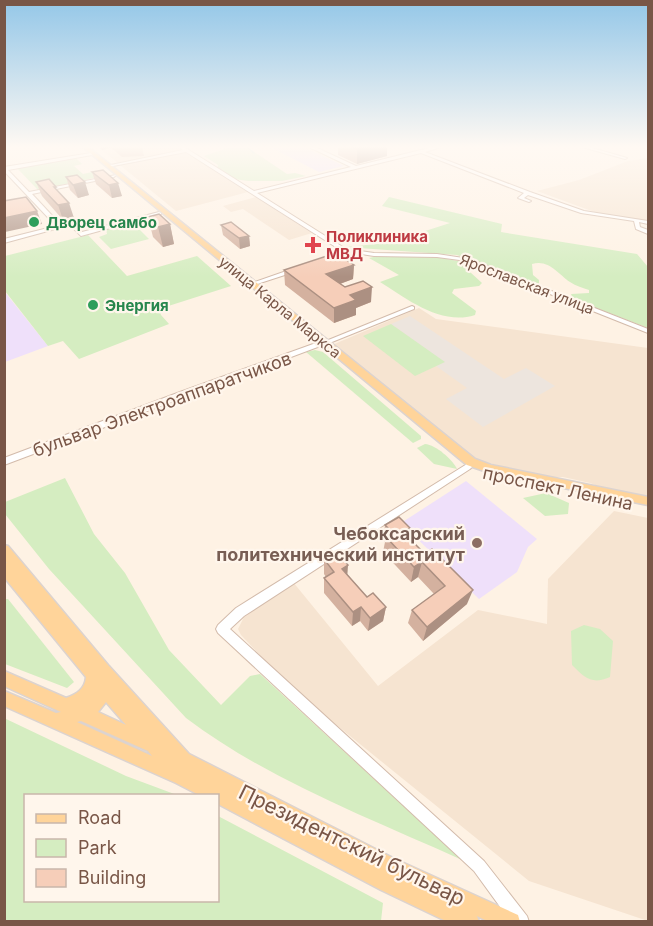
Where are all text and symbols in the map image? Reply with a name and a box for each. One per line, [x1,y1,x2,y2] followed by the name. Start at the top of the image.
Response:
[46,213,157,232] place label: Дворец самбо
[27,215,41,229] marker: Дворец самбо
[326,227,428,263] place label: Поликлиника МВД
[304,236,322,254] marker: Поликлиника МВД
[457,250,597,318] street label: Ярославская улица
[215,252,345,362] street label: улица Карла Маркса
[105,296,169,315] place label: Энергия
[86,298,100,312] marker: Энергия
[30,347,294,461] street label: бульвар Электроаппаратчиков
[481,462,635,514] street label: проспект Ленина
[216,523,465,565] place label: Чебоксарский политехнический институт
[470,536,484,550] marker: Чебоксарский политехнический институт
[235,779,469,911] street label: Президентский бульвар
[24,794,219,902] legend
[78,807,121,828] text: Road
[78,837,117,858] text: Park
[78,867,146,888] text: Building

